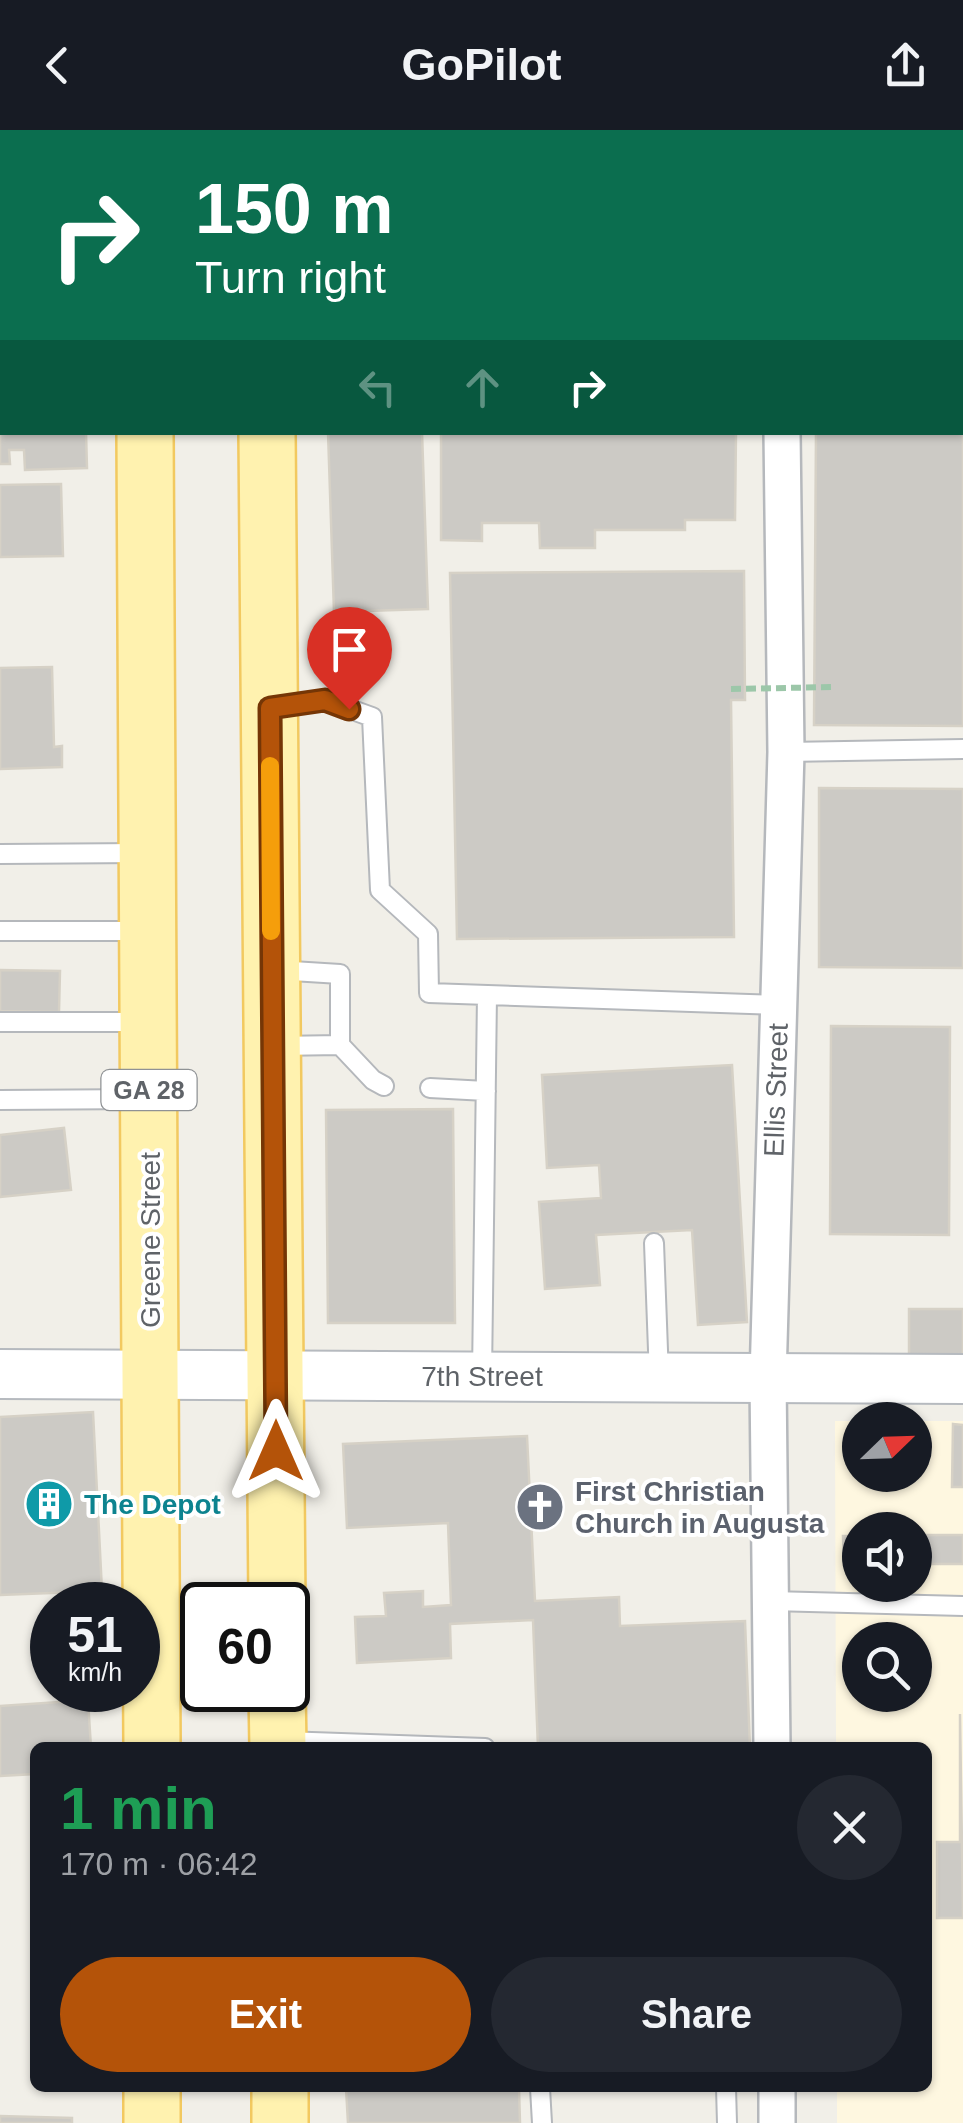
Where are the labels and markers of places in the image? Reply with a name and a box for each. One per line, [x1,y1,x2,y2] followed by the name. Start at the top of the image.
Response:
[307,607,392,710] pin
[575,1476,825,1539] place label: First Christian Church in Augusta
[23,1478,75,1530] building icon: The Depot
[514,1481,566,1533] church icon: First Christian Church in Augusta
[84,1489,221,1520] place label: The Depot

